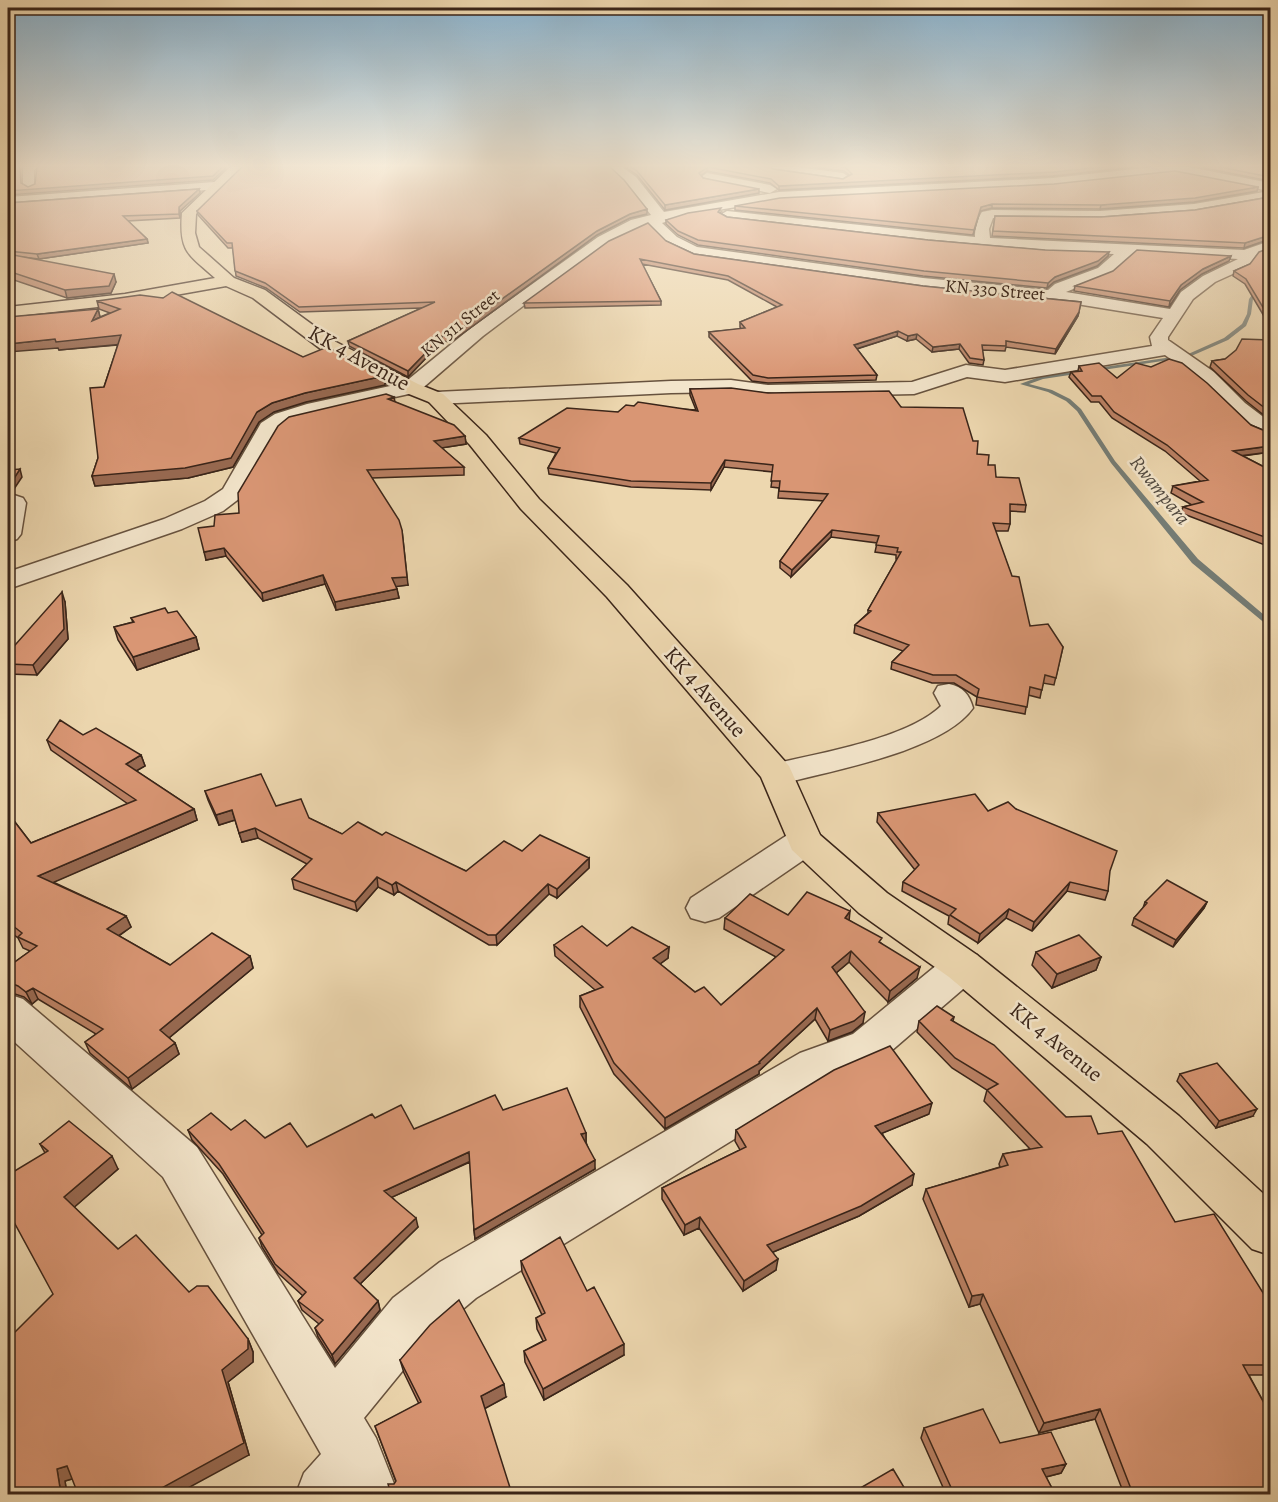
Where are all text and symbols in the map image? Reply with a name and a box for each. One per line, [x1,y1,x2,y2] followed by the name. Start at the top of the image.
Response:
[944,274,1046,306] street label: KN 330 Street
[415,284,505,362] street label: KN 311 Street
[303,318,415,398] street label: KK 4 Avenue
[1124,450,1196,530] water label: Rwampara
[657,640,753,744] street label: KK 4 Avenue
[1003,995,1109,1089] street label: KK 4 Avenue

